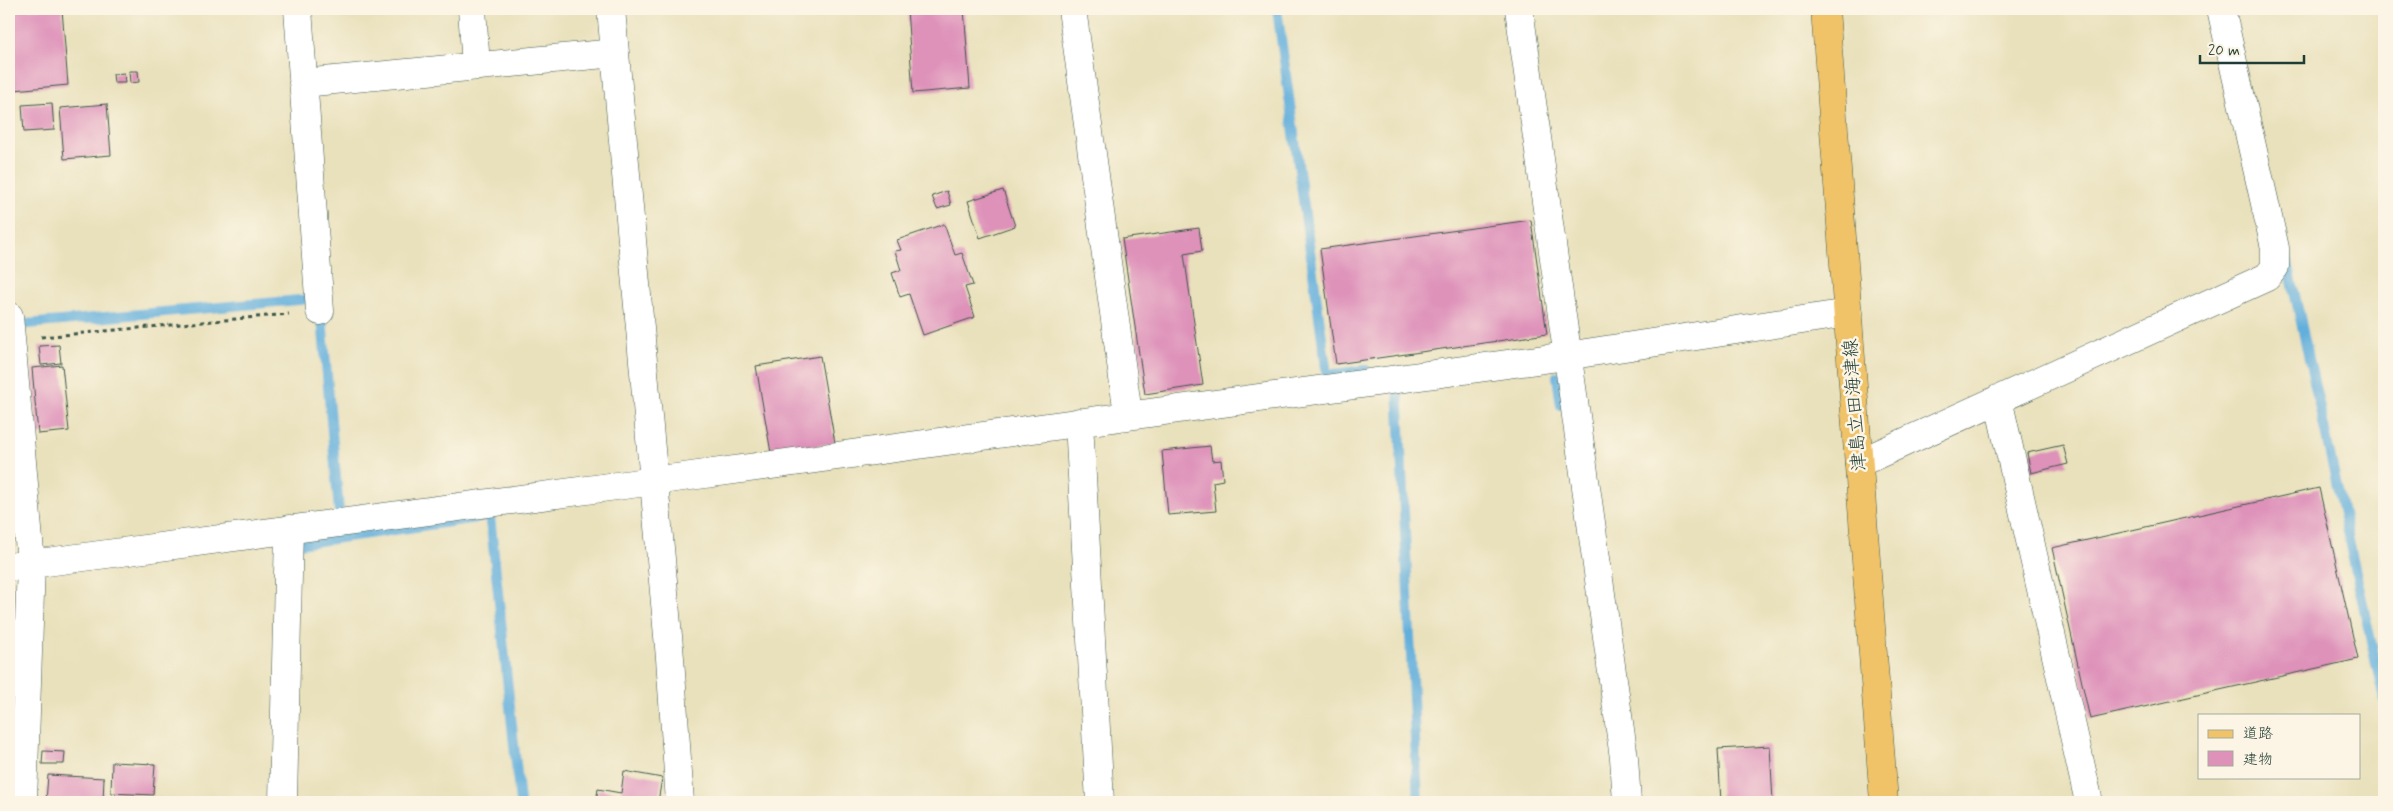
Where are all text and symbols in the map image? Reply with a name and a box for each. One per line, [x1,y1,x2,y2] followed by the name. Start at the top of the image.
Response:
[2200,32,2304,64] scale bar
[2208,41,2240,61] text: 20 m
[1838,338,1872,472] street label: 津島立田海津線
[2198,714,2360,778] legend
[2243,724,2273,744] text: 道路
[2243,750,2273,770] text: 建物

